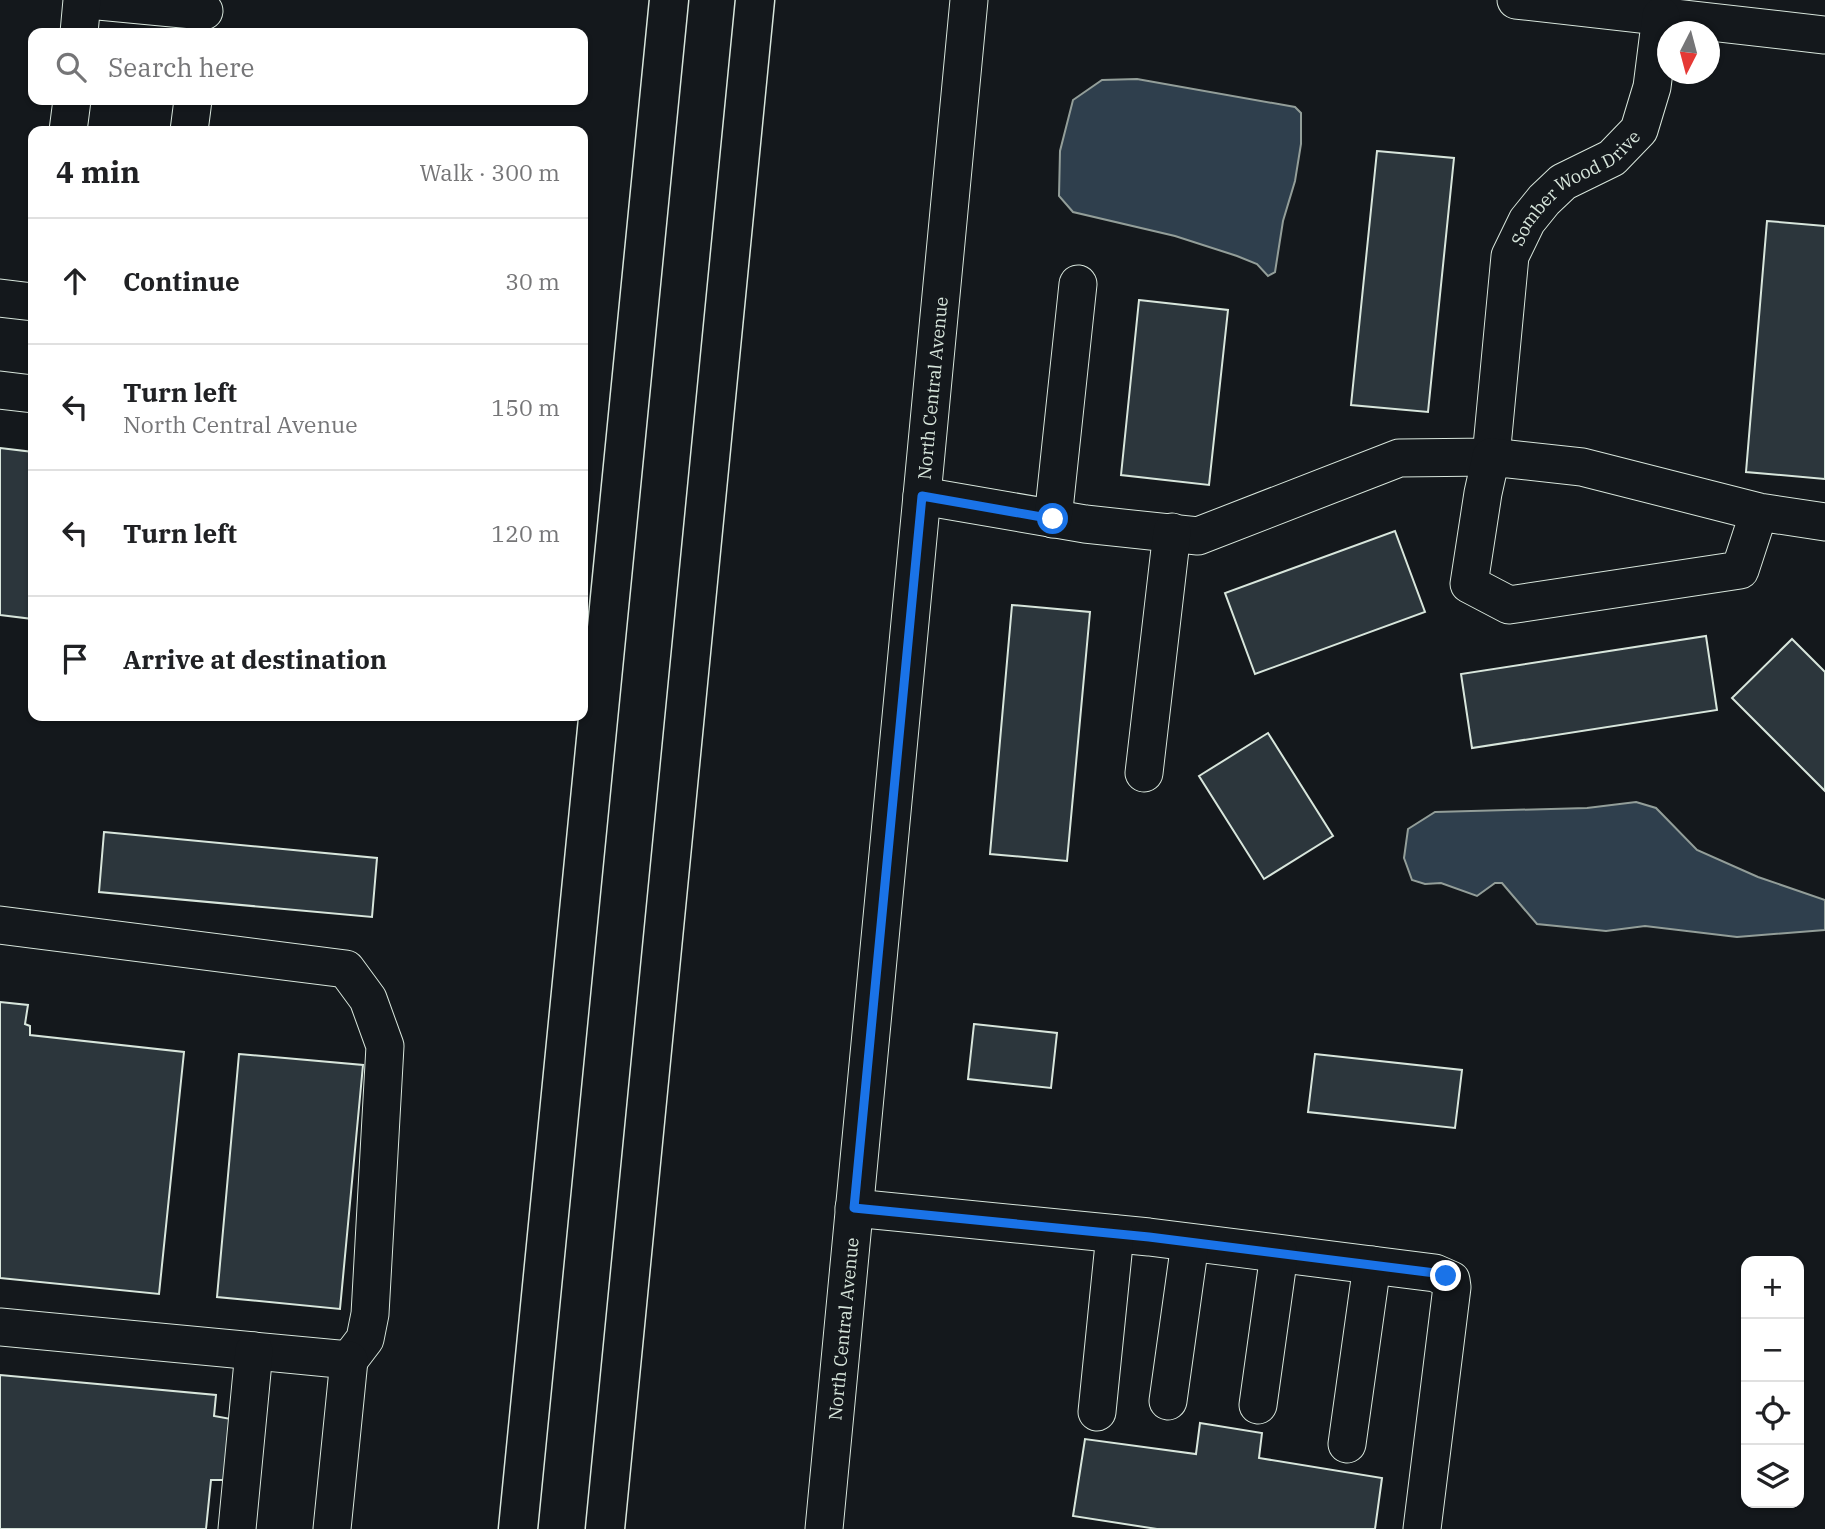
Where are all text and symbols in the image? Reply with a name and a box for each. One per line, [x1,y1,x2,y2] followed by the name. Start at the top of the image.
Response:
[1657,21,1720,84] north arrow
[28,28,588,105] search box
[52,48,90,86] icon: search
[108,50,254,84] text: Search here
[1505,125,1645,249] street label: Somber Wood Drive
[56,152,140,191] text: 4 min
[419,157,560,187] text: Walk · 300 m
[56,262,94,300] icon: ahead
[123,264,240,298] text: Continue
[505,266,560,296] text: 30 m
[912,296,952,481] street label: North Central Avenue
[123,375,237,409] text: Turn left
[56,388,94,426] icon: left
[491,392,560,422] text: 150 m
[123,409,358,439] text: North Central Avenue
[1037,503,1068,534] route start
[56,514,94,552] icon: left
[123,516,237,550] text: Turn left
[491,518,560,548] text: 120 m
[56,640,94,678] icon: arrive
[123,642,387,676] text: Arrive at destination
[823,1236,863,1421] street label: North Central Avenue
[1741,1256,1804,1508] map controls
[1741,1256,1804,1319] button: +
[1430,1260,1461,1291] route end
[1741,1319,1804,1382] button: −
[1741,1382,1804,1445] button: locate
[1741,1445,1804,1508] button: layers

